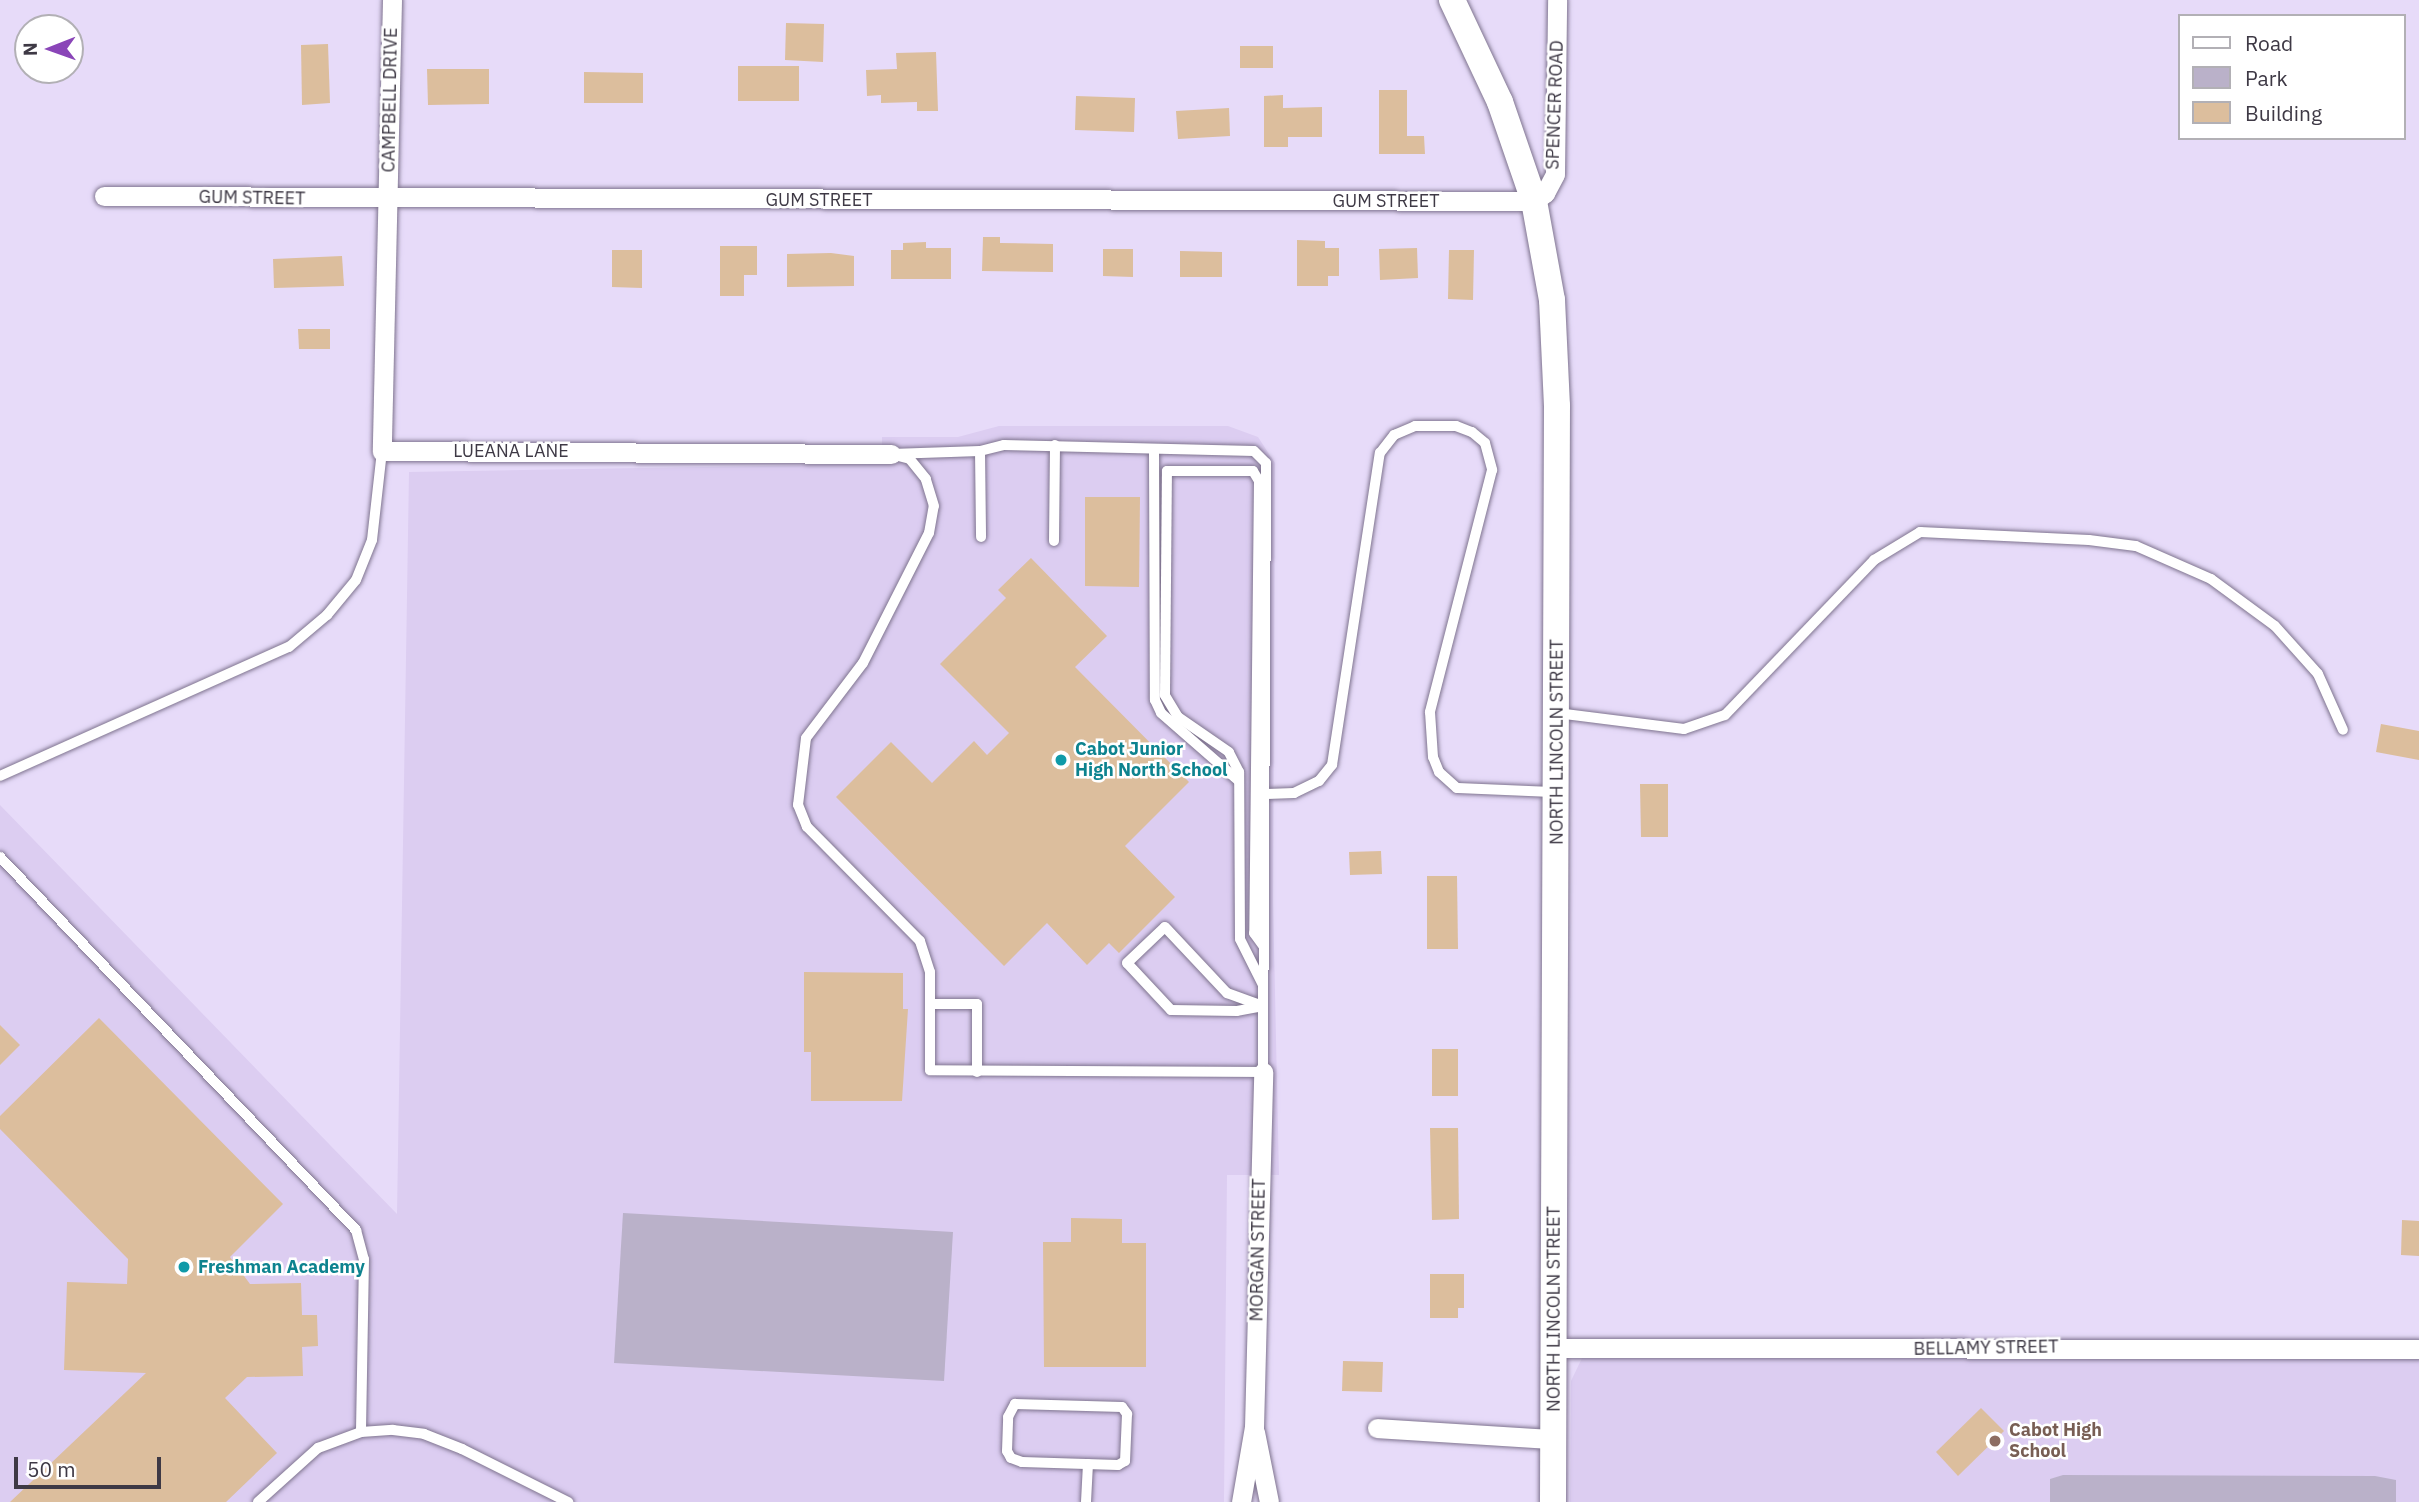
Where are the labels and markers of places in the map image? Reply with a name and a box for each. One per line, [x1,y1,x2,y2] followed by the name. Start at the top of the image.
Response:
[1075,739,1228,782] place label: Cabot Junior High North School
[1053,752,1069,768] marker: Cabot Junior High North School
[198,1256,365,1278] place label: Freshman Academy
[176,1259,192,1275] marker: Freshman Academy
[2009,1420,2102,1462] place label: Cabot High School
[1987,1433,2003,1449] marker: Cabot High School

